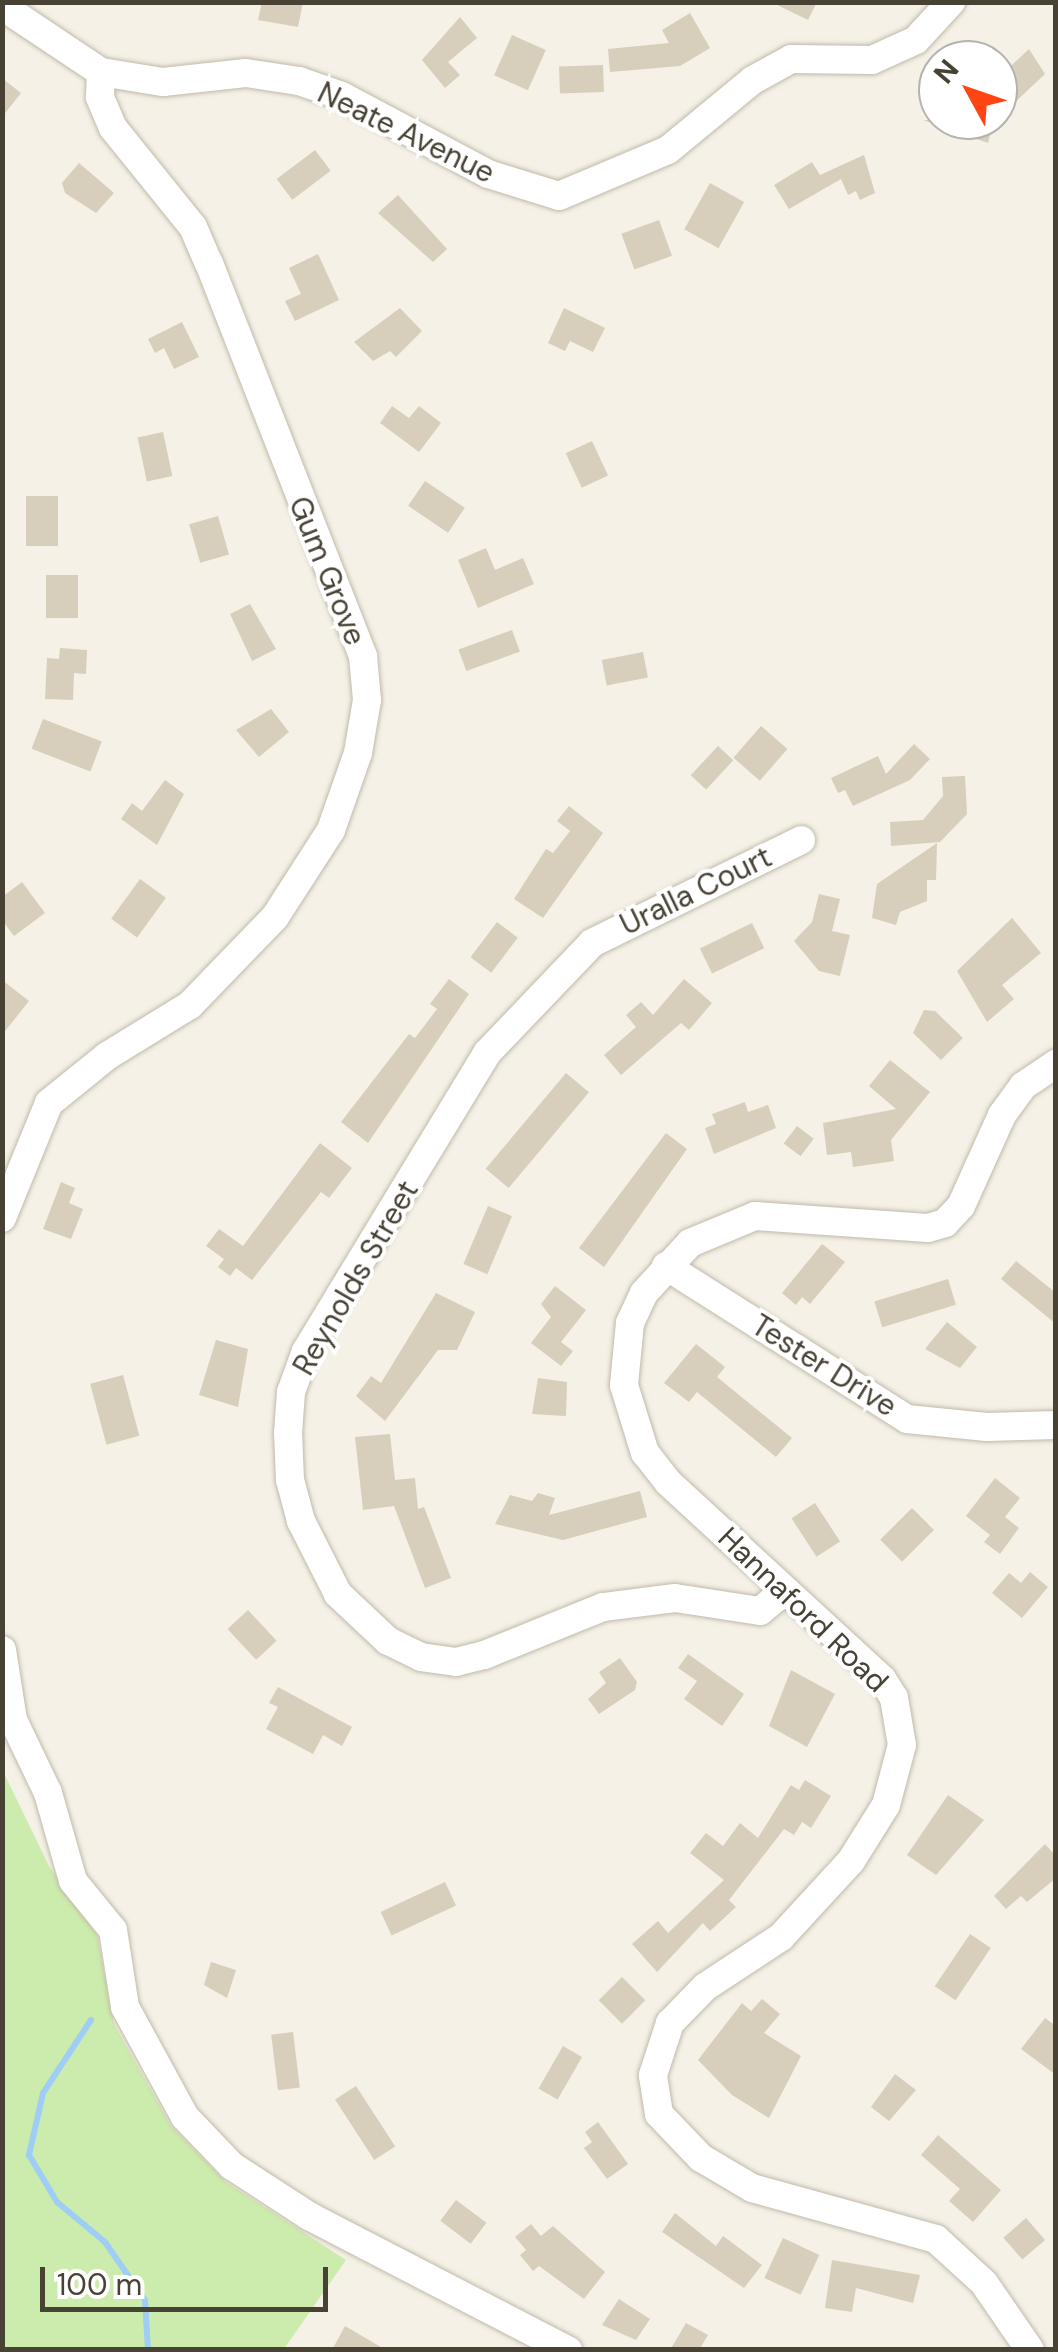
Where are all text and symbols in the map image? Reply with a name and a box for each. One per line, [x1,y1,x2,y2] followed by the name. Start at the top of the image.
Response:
[918,40,1018,140] north arrow
[925,52,967,91] text: N
[312,75,500,191] street label: Neate Avenue
[281,491,373,651] street label: Gum Grove
[614,839,778,943] street label: Uralla Court
[286,1174,426,1382] street label: Reynolds Street
[745,1307,903,1425] street label: Tester Drive
[711,1520,895,1700] street label: Hannaford Road
[45,2247,332,2309] scale bar
[57,2265,142,2304] text: 100 m

